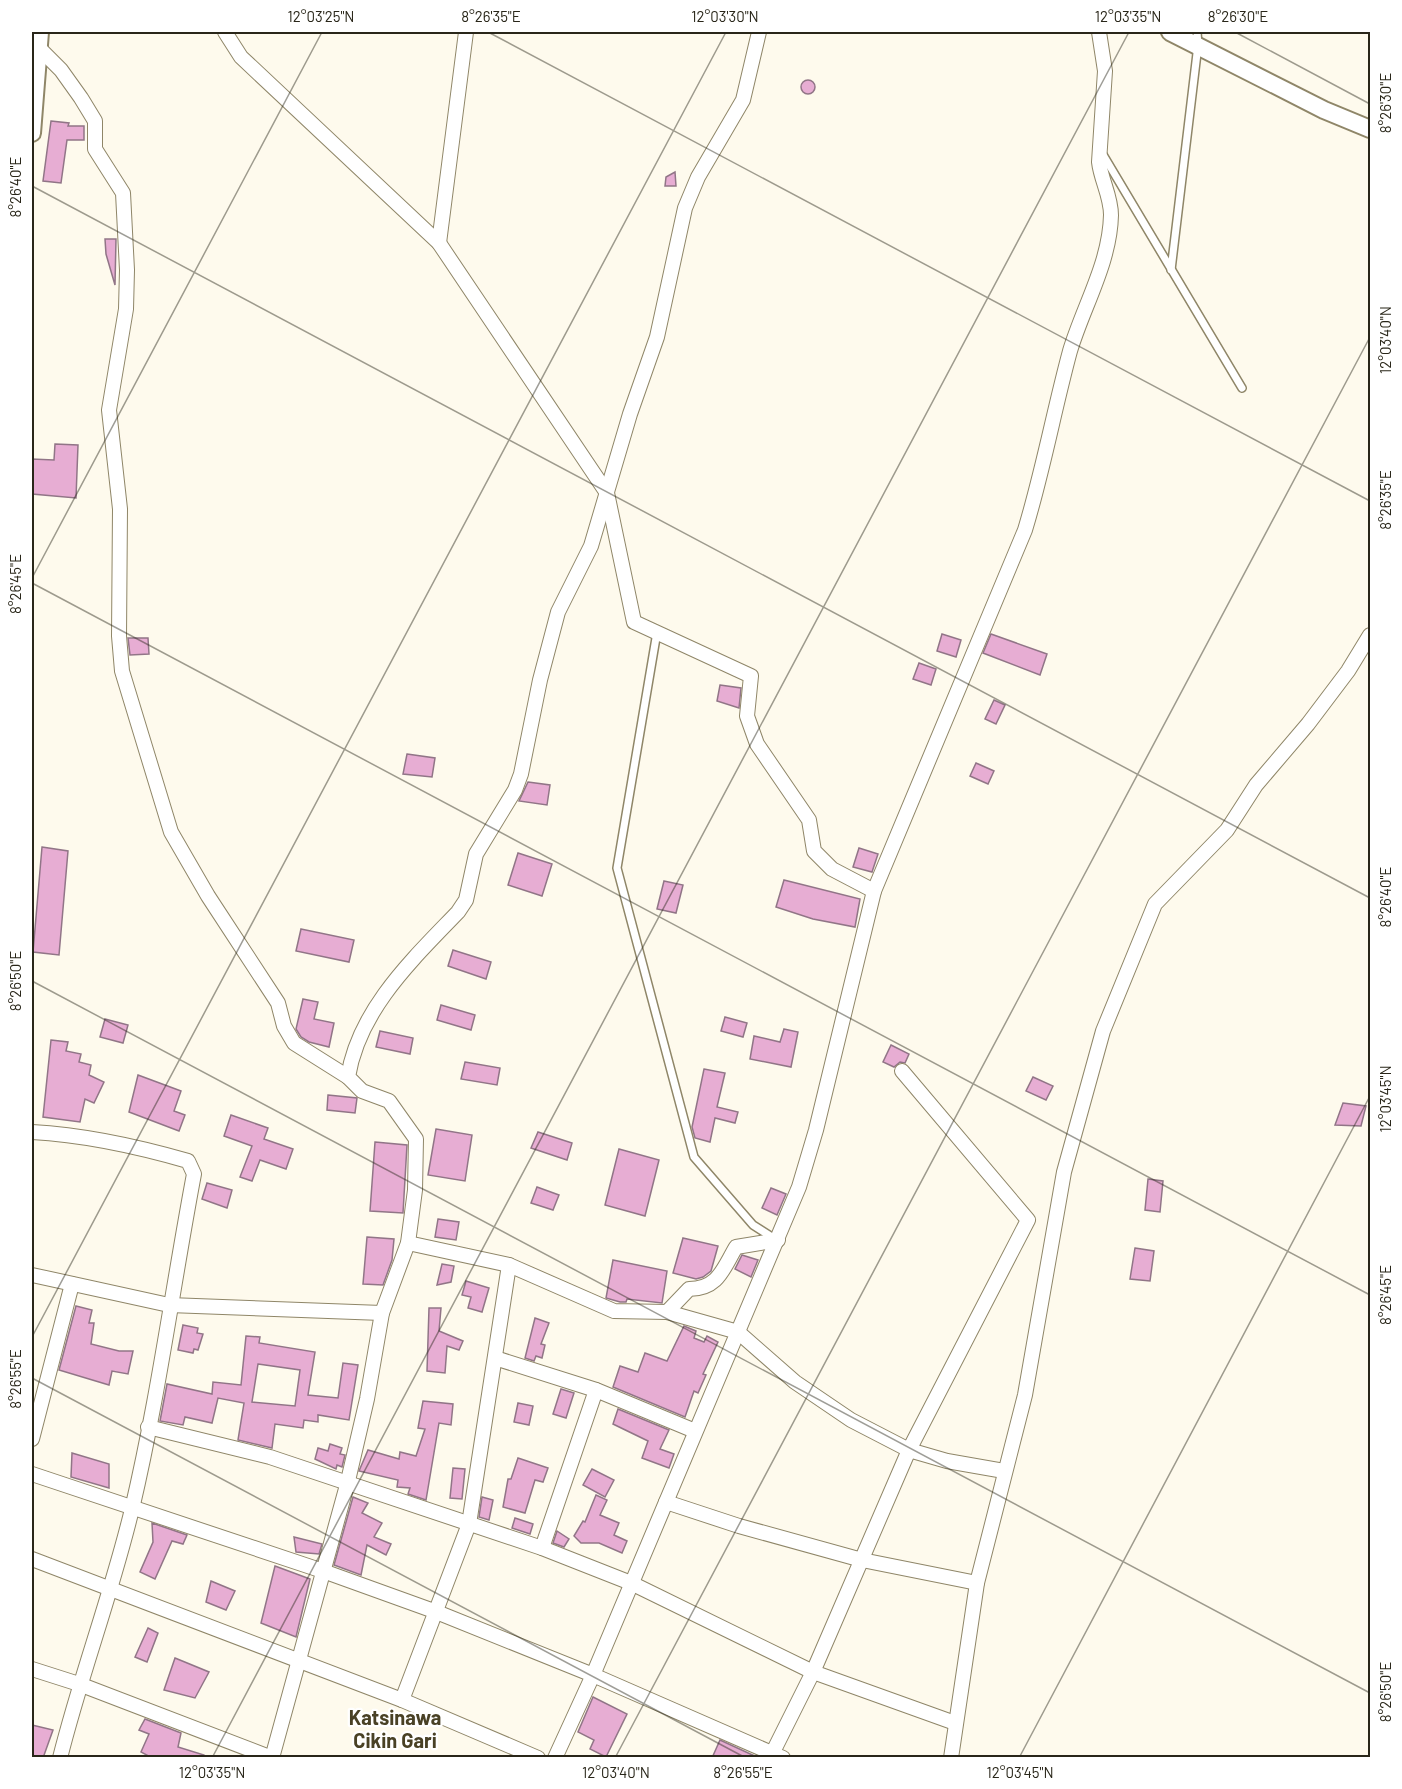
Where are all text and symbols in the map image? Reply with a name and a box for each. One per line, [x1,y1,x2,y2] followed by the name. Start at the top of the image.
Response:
[287,7,355,25] text: 12°03'25"N
[461,7,521,25] text: 8°26'35"E
[691,7,759,25] text: 12°03'30"N
[1095,7,1161,25] text: 12°03'35"N
[1208,7,1268,25] text: 8°26'30"E
[1376,73,1394,133] text: 8°26'30"E
[6,157,24,217] text: 8°26'40"E
[1376,306,1394,374] text: 12°03'40"N
[1376,470,1394,530] text: 8°26'35"E
[6,554,24,614] text: 8°26'45"E
[1376,867,1394,927] text: 8°26'40"E
[6,951,24,1011] text: 8°26'50"E
[1376,1065,1394,1133] text: 12°03'45"N
[1376,1265,1394,1325] text: 8°26'45"E
[6,1349,24,1409] text: 8°26'55"E
[1376,1662,1394,1722] text: 8°26'50"E
[349,1705,441,1752] district label: Katsinawa Cikin Gari
[179,1763,245,1781] text: 12°03'35"N
[582,1763,650,1781] text: 12°03'40"N
[713,1763,773,1781] text: 8°26'55"E
[986,1763,1054,1781] text: 12°03'45"N

